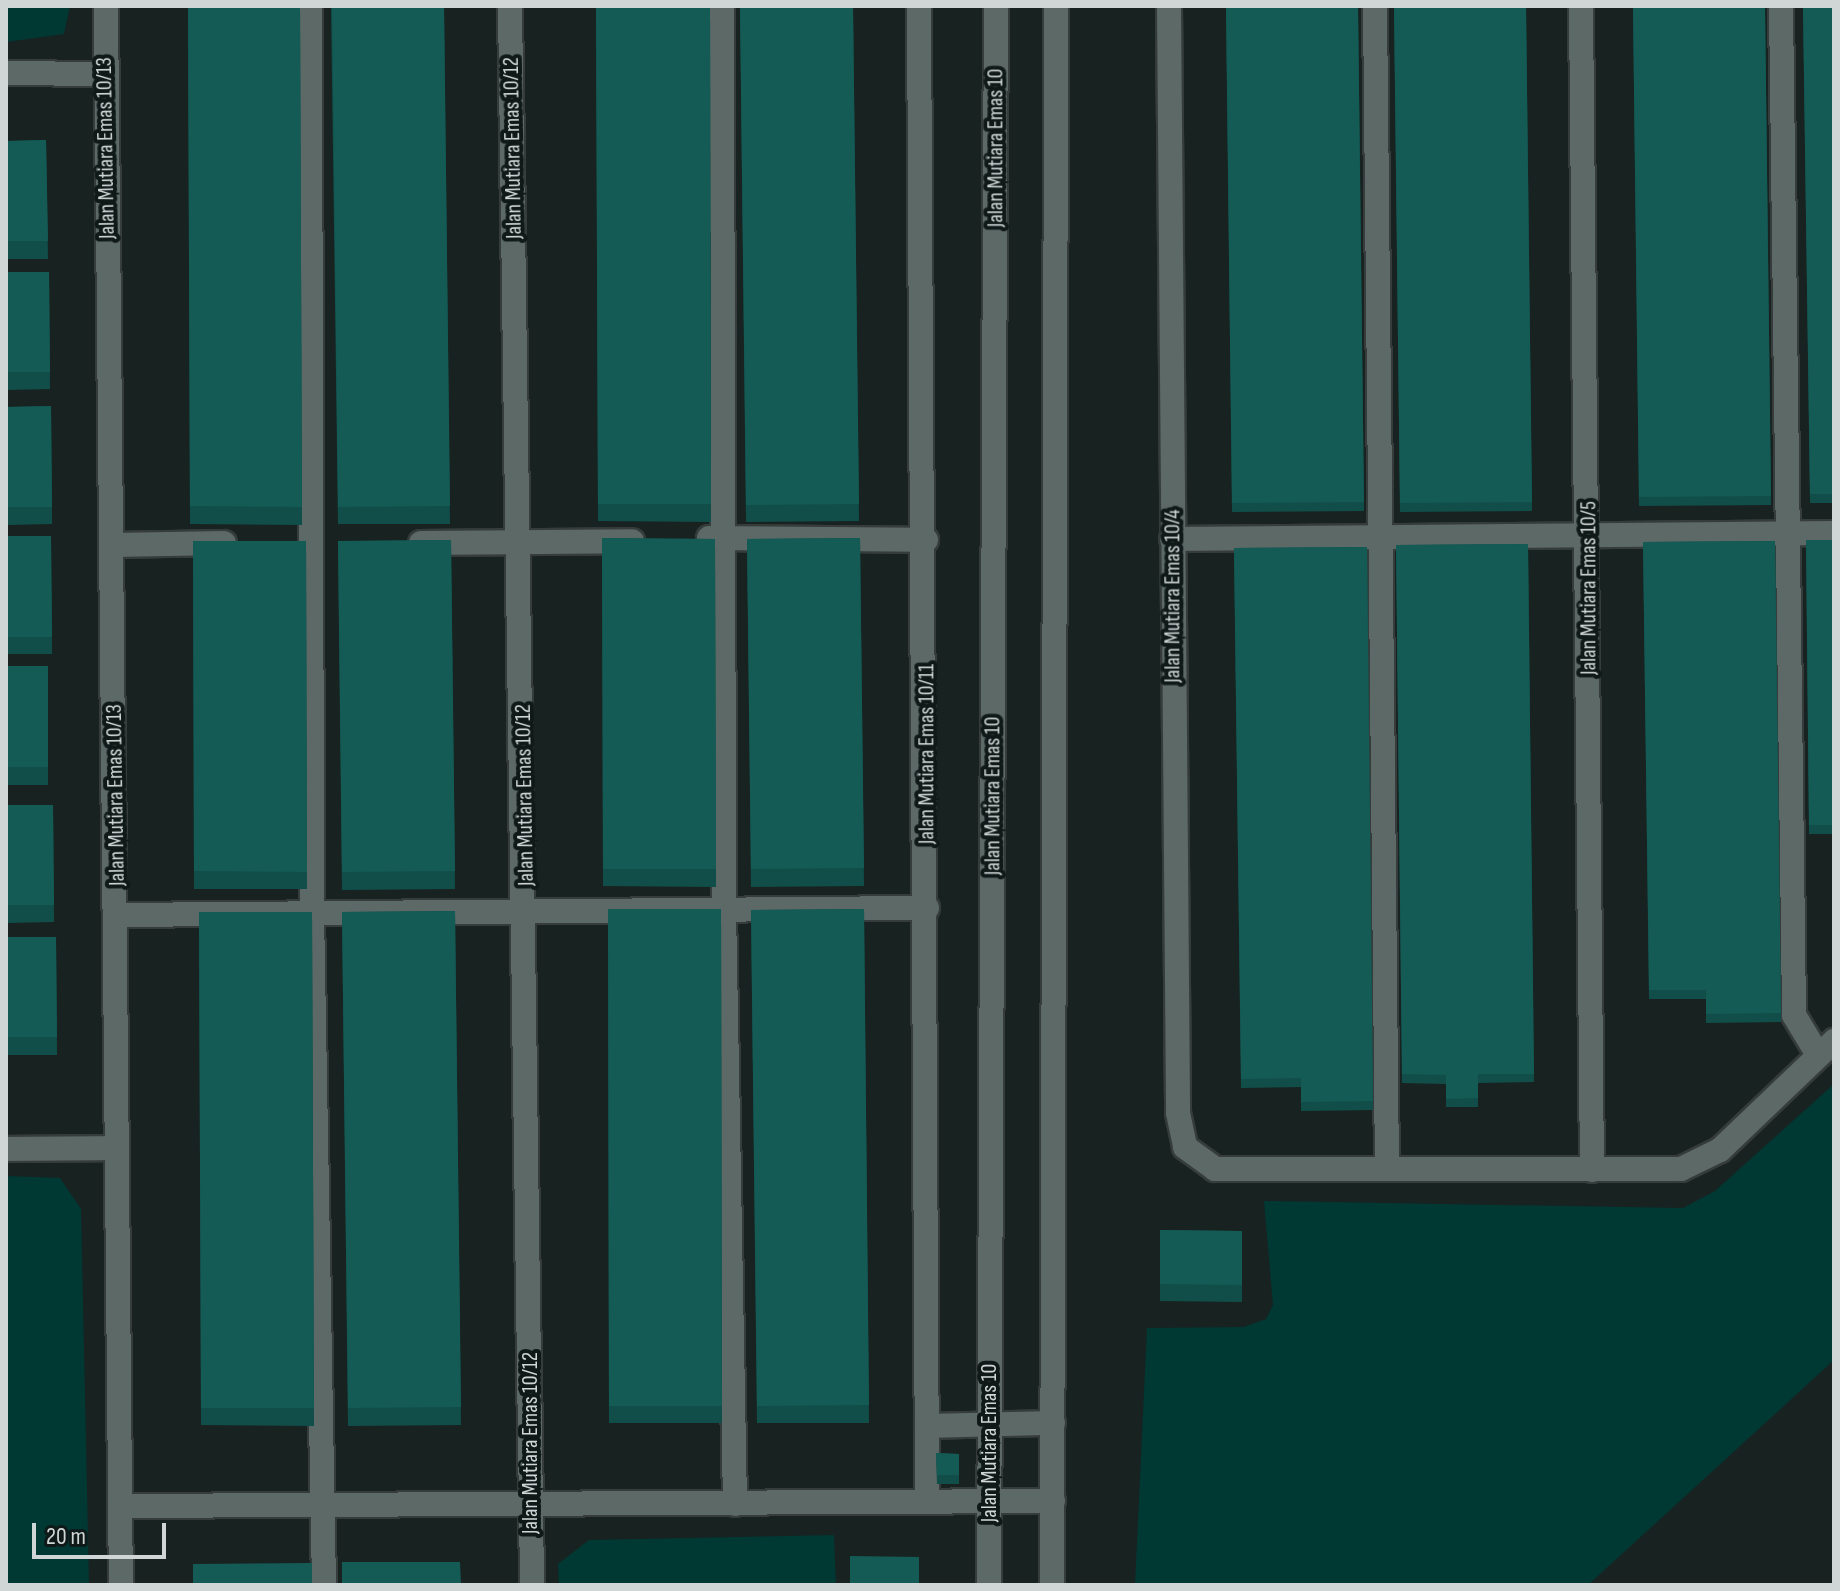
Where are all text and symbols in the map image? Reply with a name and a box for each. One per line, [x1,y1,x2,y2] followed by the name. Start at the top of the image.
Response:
[91,57,121,239] street label: Jalan Mutiara Emas 10/13
[498,57,528,239] street label: Jalan Mutiara Emas 10/12
[983,69,1009,227] street label: Jalan Mutiara Emas 10
[1576,501,1602,675] street label: Jalan Mutiara Emas 10/5
[1160,509,1186,683] street label: Jalan Mutiara Emas 10/4
[914,664,940,844] street label: Jalan Mutiara Emas 10/11
[101,704,131,886] street label: Jalan Mutiara Emas 10/13
[510,704,540,886] street label: Jalan Mutiara Emas 10/12
[980,717,1006,875] street label: Jalan Mutiara Emas 10
[518,1352,544,1534] street label: Jalan Mutiara Emas 10/12
[977,1364,1003,1522] street label: Jalan Mutiara Emas 10
[36,1507,170,1557] scale bar
[46,1522,86,1551] text: 20 m

